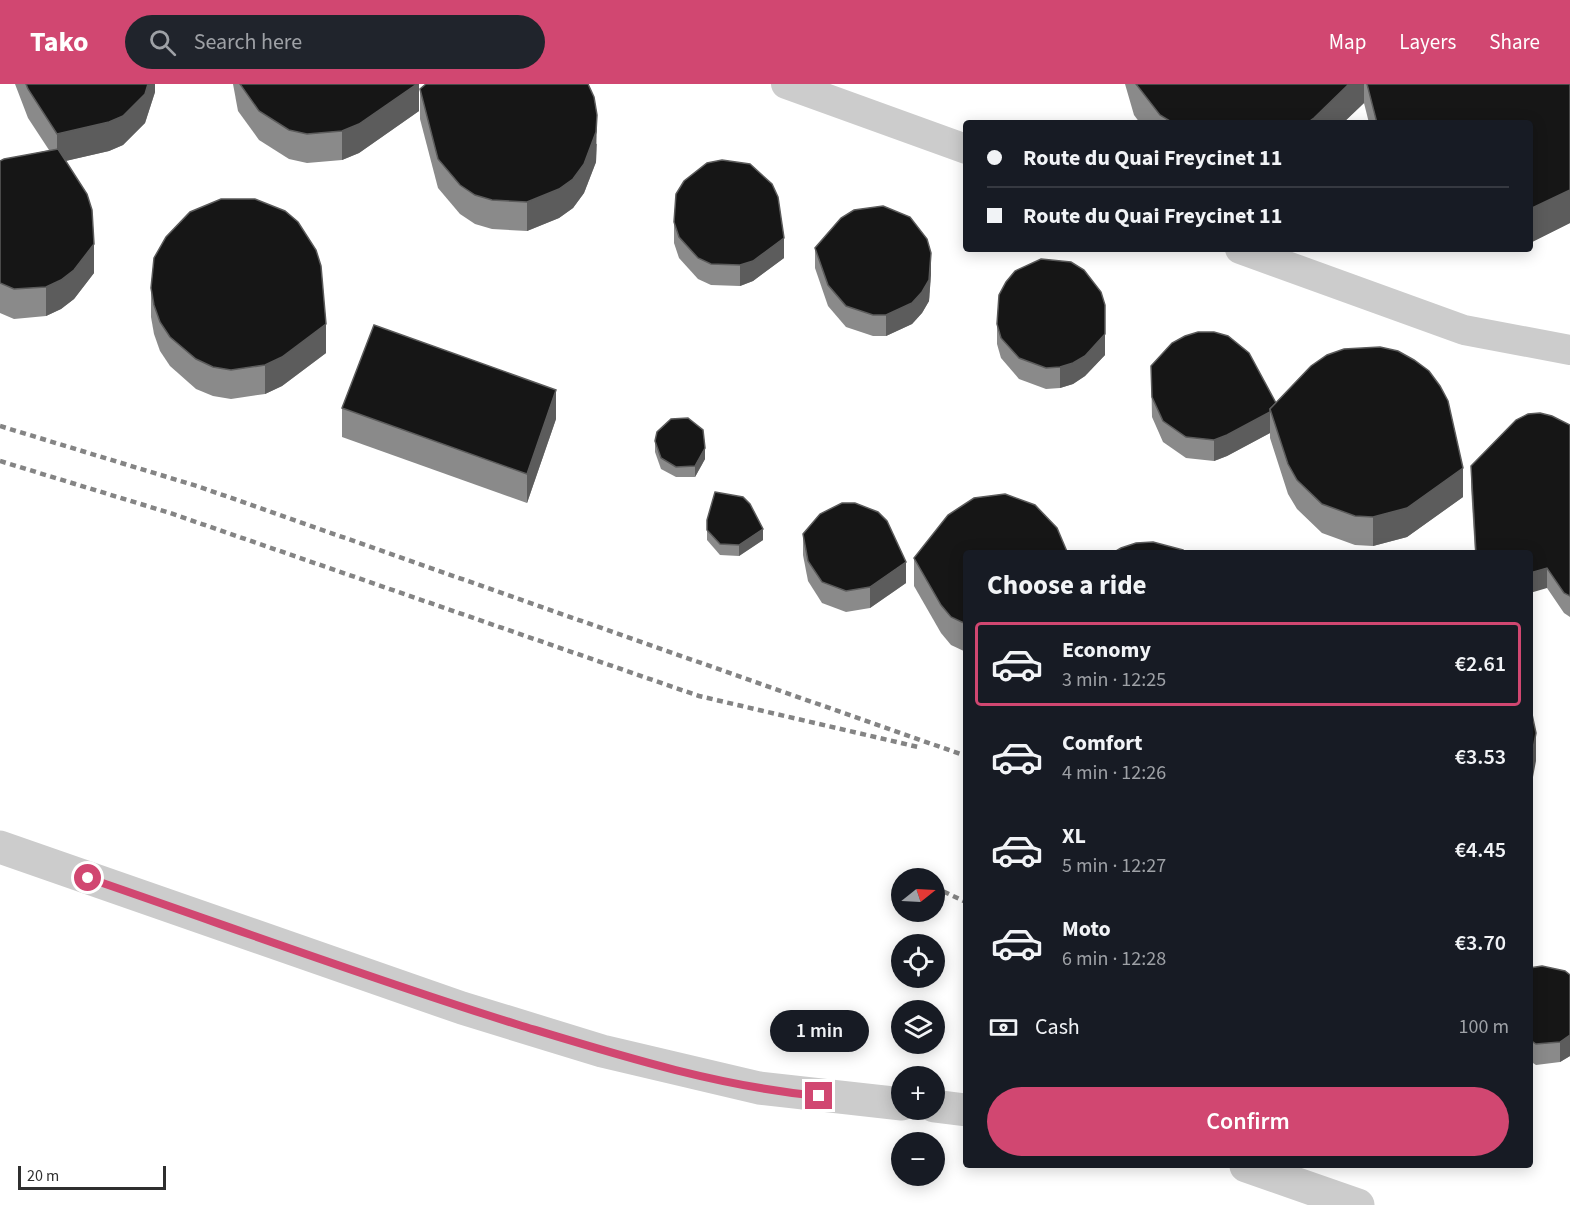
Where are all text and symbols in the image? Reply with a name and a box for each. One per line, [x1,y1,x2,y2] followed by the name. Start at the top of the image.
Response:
[125,15,545,69] search box
[30,22,89,62] text: Tako
[146,26,179,59] icon: search
[194,26,302,58] text: Search here
[1329,27,1366,57] text: Map
[1399,27,1456,57] text: Layers
[1489,27,1540,57] text: Share
[1023,142,1282,174] text: Route du Quai Freycinet 11
[1023,200,1282,232] text: Route du Quai Freycinet 11
[987,566,1147,605] text: Choose a ride
[1062,634,1151,666] text: Economy
[990,637,1044,691] icon: car
[1455,648,1506,680] text: €2.61
[1062,666,1166,694] text: 3 min · 12:25
[1062,727,1143,759] text: Comfort
[990,730,1044,784] icon: car
[1455,741,1506,773] text: €3.53
[1062,759,1166,787] text: 4 min · 12:26
[1062,820,1086,852] text: XL
[990,823,1044,877] icon: car
[1455,834,1506,866] text: €4.45
[1062,852,1166,880] text: 5 min · 12:27
[74,864,101,891] route start
[891,868,945,922] north arrow
[891,868,945,1186] map controls
[1062,913,1111,945] text: Moto
[990,916,1044,970] icon: car
[1455,927,1506,959] text: €3.70
[891,934,945,988] button: locate
[1062,945,1166,973] text: 6 min · 12:28
[891,1000,945,1054] button: layers
[770,1009,868,1051] callout: 1 min
[987,1011,1020,1044] icon: cash
[1035,1011,1080,1043] text: Cash
[1459,1013,1509,1041] text: 100 m
[796,1017,843,1045] text: 1 min
[891,1066,945,1120] button: +
[805,1082,832,1109] route end
[987,1087,1509,1156] button: Confirm
[891,1132,945,1186] button: −
[18,1163,166,1190] scale bar
[27,1165,59,1187] text: 20 m

